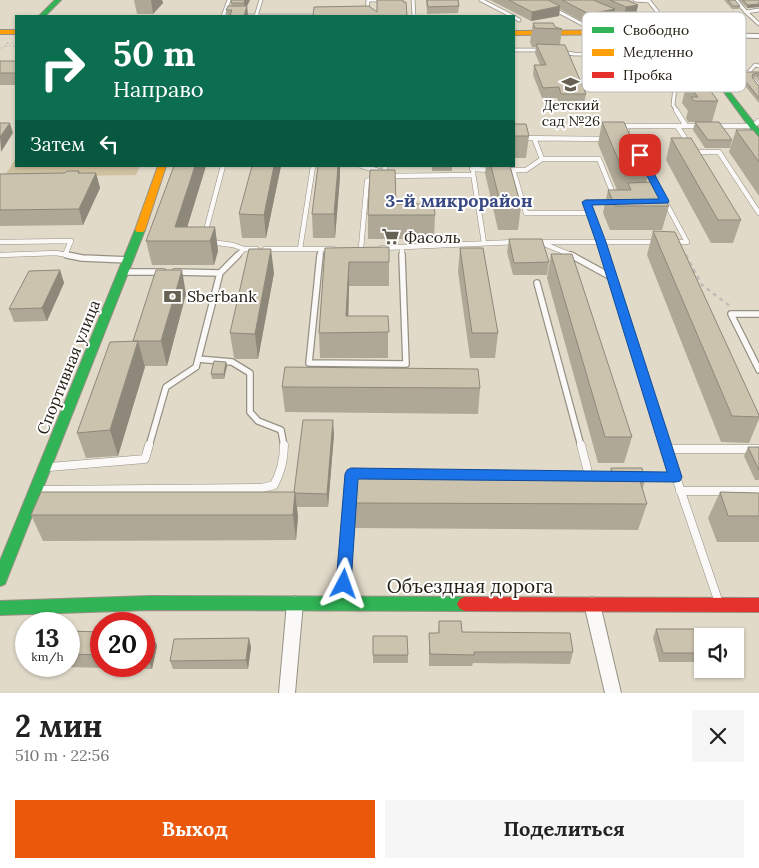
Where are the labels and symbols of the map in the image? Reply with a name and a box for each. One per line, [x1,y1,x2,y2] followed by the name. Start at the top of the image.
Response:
[582,12,746,92] legend
[623,21,689,39] text: Свободно
[623,43,693,61] text: Медленно
[623,66,673,84] text: Пробка
[561,75,581,95] school or university icon: Детский сад №26
[542,96,600,130] place label: Детский сад №26
[619,134,661,176] pin
[385,189,533,212] district label: 3-й микрорайон
[380,227,400,247] supermarket icon: Фасоль
[404,227,461,247] place label: Фасоль
[163,286,183,306] bank icon: Sberbank
[187,286,257,306] place label: Sberbank
[32,297,104,437] street label: Спортивная улица
[317,557,369,609] position arrow
[387,574,554,598] street label: Объездная дорога
[90,612,155,677] speed limit sign: 20

